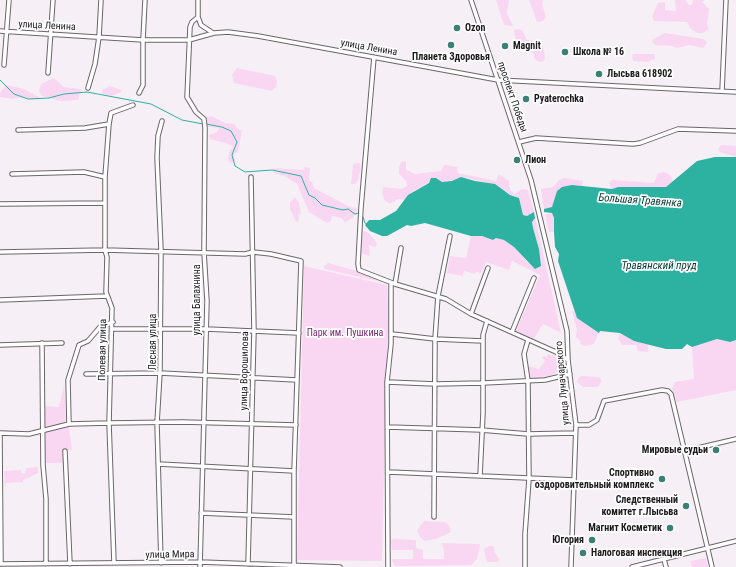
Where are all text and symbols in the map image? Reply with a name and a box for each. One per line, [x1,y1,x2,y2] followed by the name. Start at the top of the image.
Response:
[18,19,76,33] street label: улица Ленина
[465,22,485,34] place label: Ozon
[452,23,462,33] marker: Ozon
[340,37,398,59] street label: улица Ленина
[446,40,456,50] marker: Планета Здоровья
[513,40,541,52] place label: Magnit
[500,41,510,51] marker: Magnit
[573,46,624,58] place label: Школа № 16
[560,47,570,57] marker: Школа № 16
[412,51,490,63] place label: Планета Здоровья
[494,60,530,134] street label: проспект Победы
[607,68,672,80] place label: Лысьва 618902
[594,69,604,79] marker: Лысьва 618902
[534,93,584,105] place label: Pyaterochka
[521,94,531,104] marker: Pyaterochka
[525,154,546,166] place label: Лион
[512,155,522,165] marker: Лион
[598,192,682,210] water label: Большая Травянка
[621,259,697,273] water label: Травянский пруд
[191,264,203,336] street label: улица Балахнина
[147,314,159,370] street label: Лесная улица
[96,319,110,381] street label: Полевая улица
[307,327,383,339] park label: Парк им. Пушкина
[238,331,252,411] street label: улица Ворошилова
[553,341,573,425] street label: улица Луначарского
[642,444,708,456] place label: Мировые судьи
[711,445,721,455] marker: Мировые судьи
[535,467,654,490] place label: Спортивно оздоровительный комплекс
[657,474,667,484] marker: Спортивно оздоровительный комплекс
[602,494,678,518] place label: Следственный комитет г.Лысьва
[681,501,691,511] marker: Следственный комитет г.Лысьва
[588,522,662,534] place label: Магнит Косметик
[665,523,675,533] marker: Магнит Косметик
[552,534,584,546] place label: Югория
[587,535,597,545] marker: Югория
[591,547,682,559] place label: Налоговая инспекция
[578,548,588,558] marker: Налоговая инспекция
[145,549,195,561] street label: улица Мира

